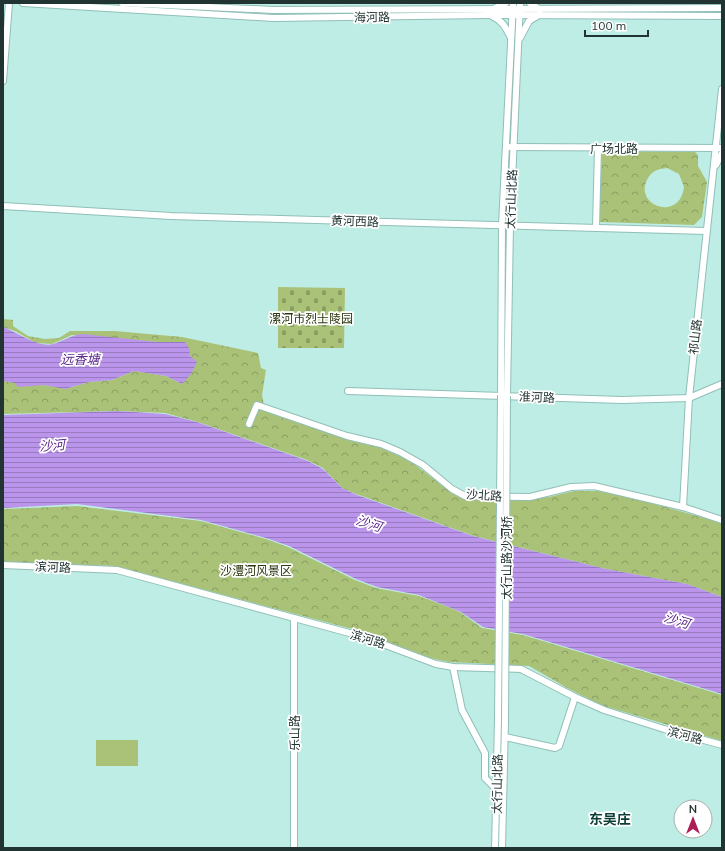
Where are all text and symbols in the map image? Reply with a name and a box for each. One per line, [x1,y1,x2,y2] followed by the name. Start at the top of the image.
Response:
[354,9,390,25] street label: 海河路
[585,12,648,38] scale bar
[591,18,626,33] text: 100 m
[590,141,638,156] street label: 广场北路
[502,169,520,229] street label: 太行山北路
[331,213,379,229] street label: 黄河西路
[269,311,353,326] park label: 漯河市烈士陵园
[686,318,704,356] street label: 祁山路
[60,351,101,367] water label: 远香塘
[519,389,555,405] street label: 淮河路
[38,436,69,454] water label: 沙河
[466,486,502,504] street label: 沙北路
[354,511,387,536] water label: 沙河
[499,516,514,600] street label: 太行山路沙河桥
[35,559,71,575] street label: 滨河路
[220,563,292,578] park label: 沙澧河风景区
[662,609,695,632] water label: 沙河
[349,627,387,651] street label: 滨河路
[287,715,302,751] street label: 乐山路
[666,723,704,747] street label: 滨河路
[489,754,505,814] street label: 太行山北路
[673,799,713,839] north arrow
[689,802,697,816] text: N
[589,810,631,828] district label: 东吴庄

